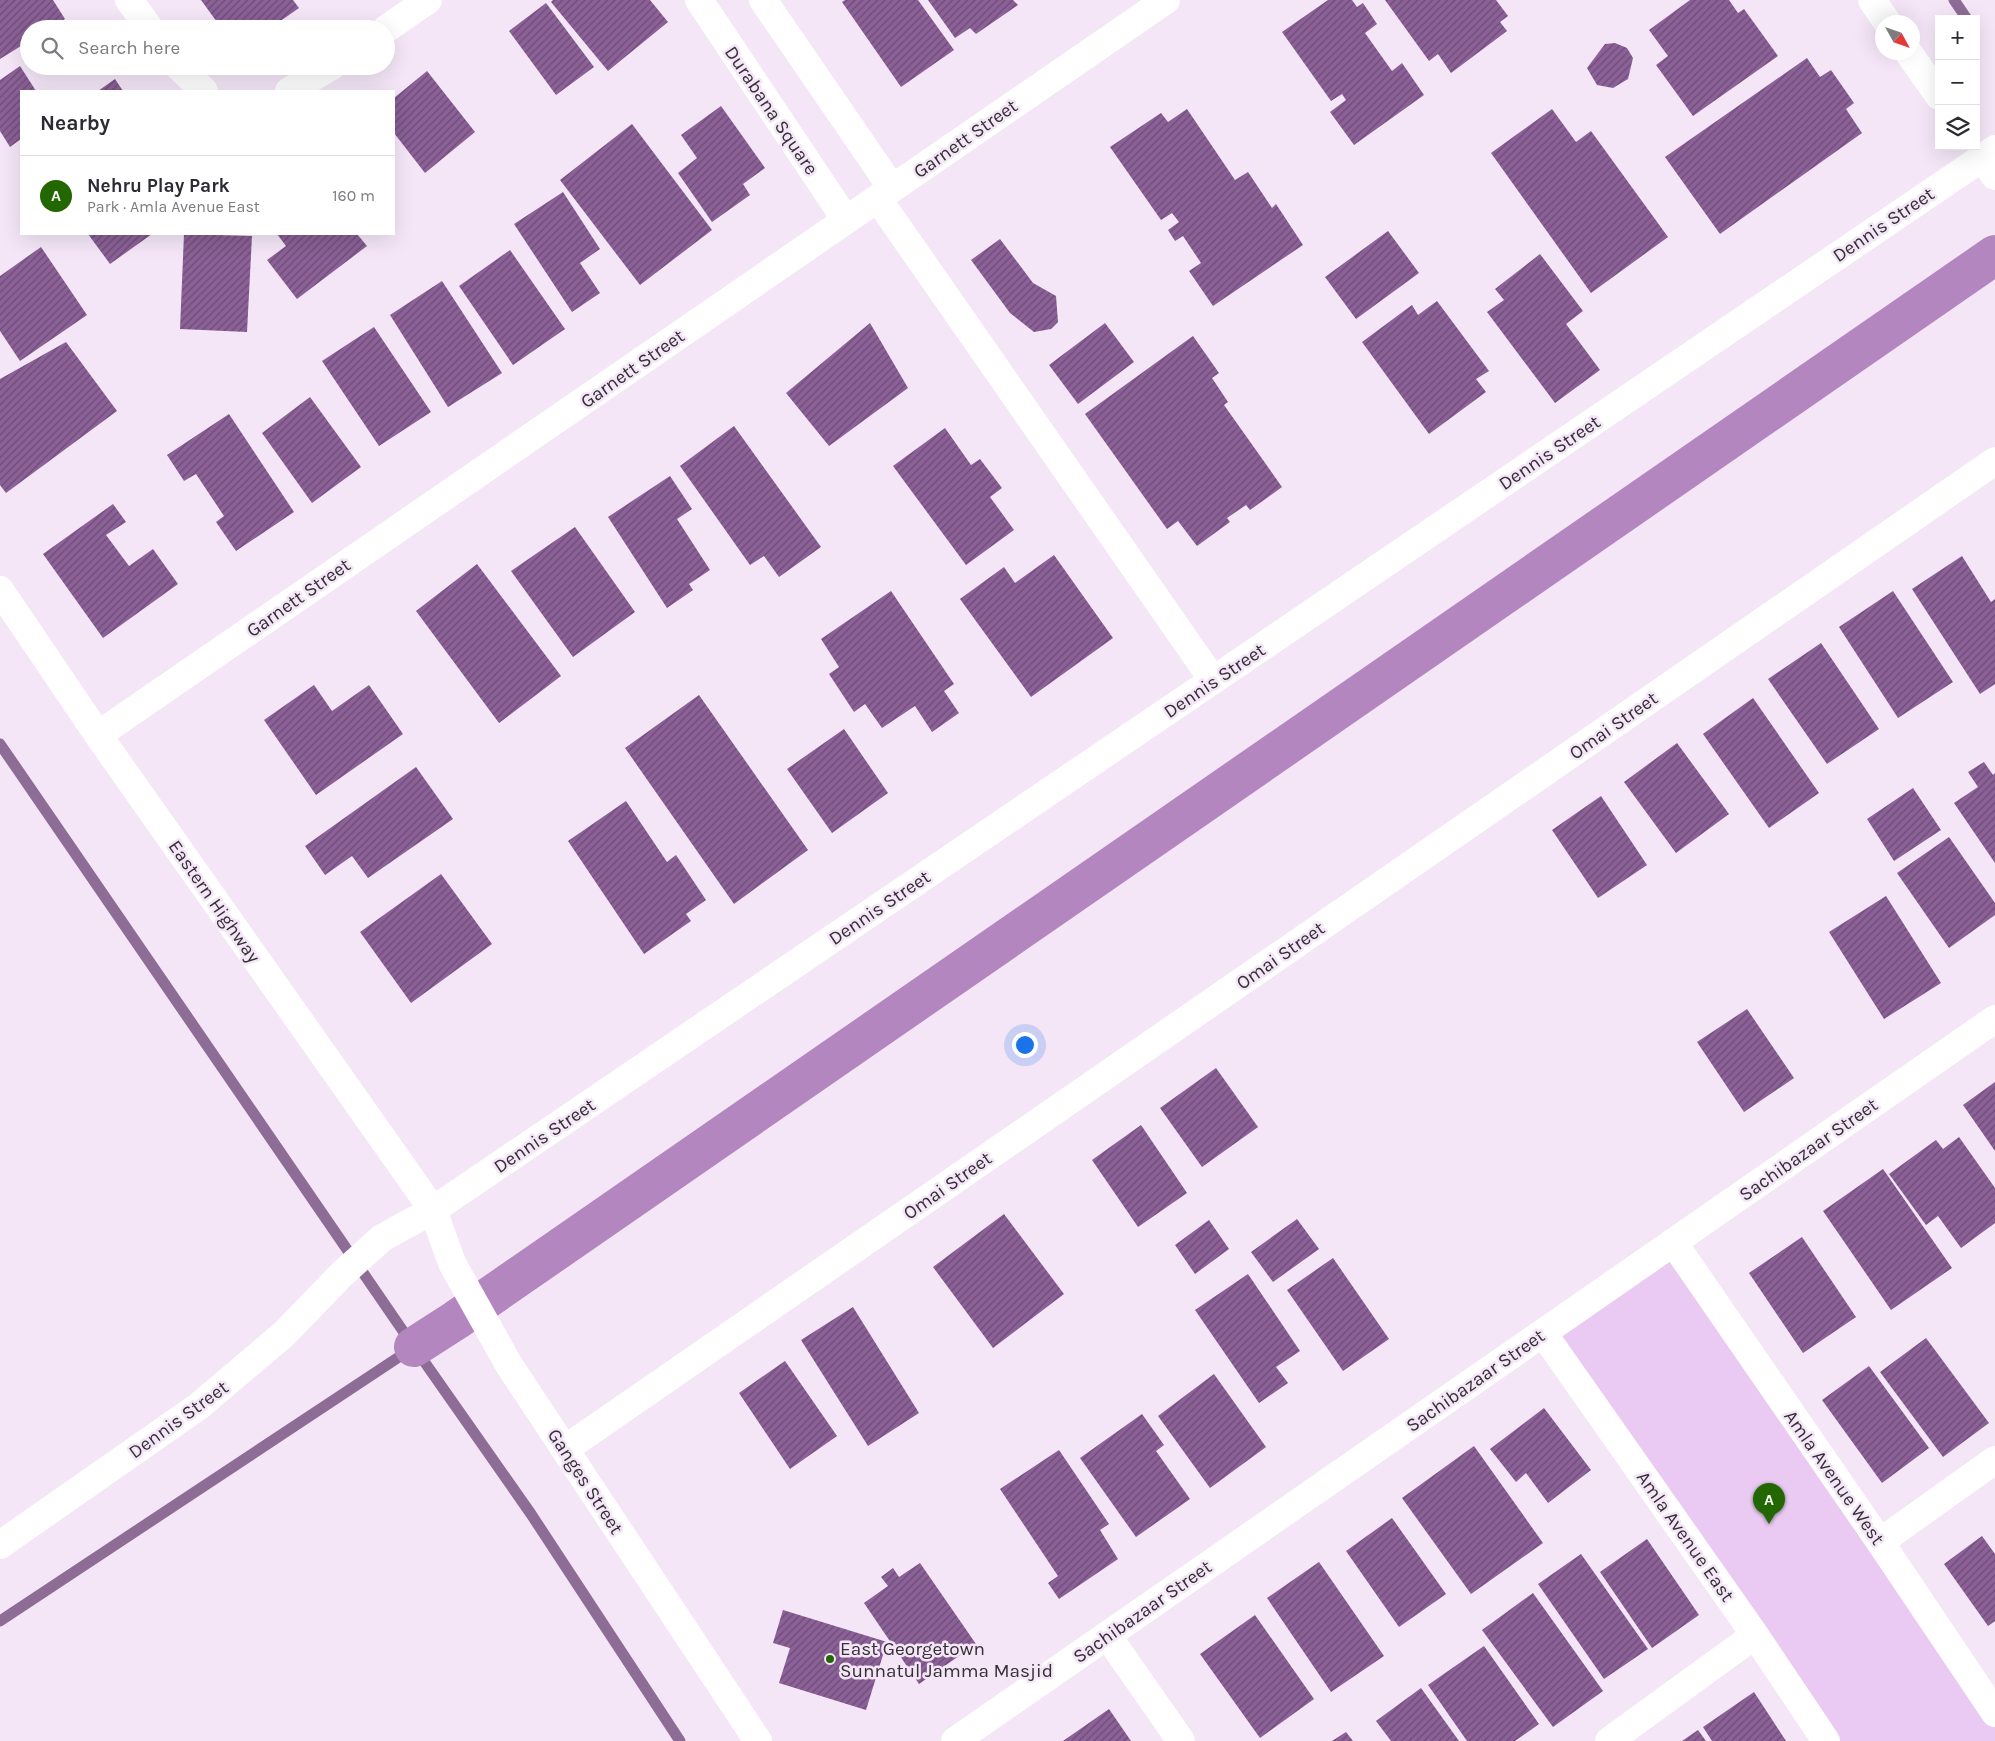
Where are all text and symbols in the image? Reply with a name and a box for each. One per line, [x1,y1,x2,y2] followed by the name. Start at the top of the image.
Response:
[1875,15,1920,60] north arrow
[1935,15,1980,150] map controls
[1935,15,1980,60] button: +
[20,20,395,75] search box
[38,34,66,62] icon: search
[78,37,180,59] text: Search here
[720,42,822,179] street label: Durabana Square
[1935,60,1980,105] button: −
[909,95,1022,183] street label: Garnett Street
[1935,105,1980,150] button: layers
[40,111,110,135] text: Nearby
[87,175,230,197] text: Nehru Play Park
[1829,183,1938,267] street label: Dennis Street
[51,186,61,205] text: A
[332,186,375,205] text: 160 m
[87,197,260,216] text: Park · Amla Avenue East
[576,325,689,413] street label: Garnett Street
[1495,411,1604,495] street label: Dennis Street
[242,554,355,642] street label: Garnett Street
[1160,639,1269,723] street label: Dennis Street
[1565,687,1662,764] street label: Omai Street
[164,836,265,967] street label: Eastern Highway
[825,866,934,950] street label: Dennis Street
[1232,917,1329,994] street label: Omai Street
[1012,1032,1038,1058] your location
[490,1094,599,1178] street label: Dennis Street
[1735,1094,1882,1206] street label: Sachibazaar Street
[899,1147,996,1224] street label: Omai Street
[1402,1325,1549,1437] street label: Sachibazaar Street
[125,1376,233,1463] street label: Dennis Street
[1779,1406,1889,1549] street label: Amla Avenue West
[543,1425,627,1538] street label: Ganges Street
[1632,1467,1738,1606] street label: Amla Avenue East
[1753,1483,1785,1524] pin: A
[1069,1556,1216,1668] street label: Sachibazaar Street
[840,1638,1053,1682] place label: East Georgetown Sunnatul Jamma Masjid
[824,1653,836,1665] marker: East Georgetown Sunnatul Jamma Masjid

